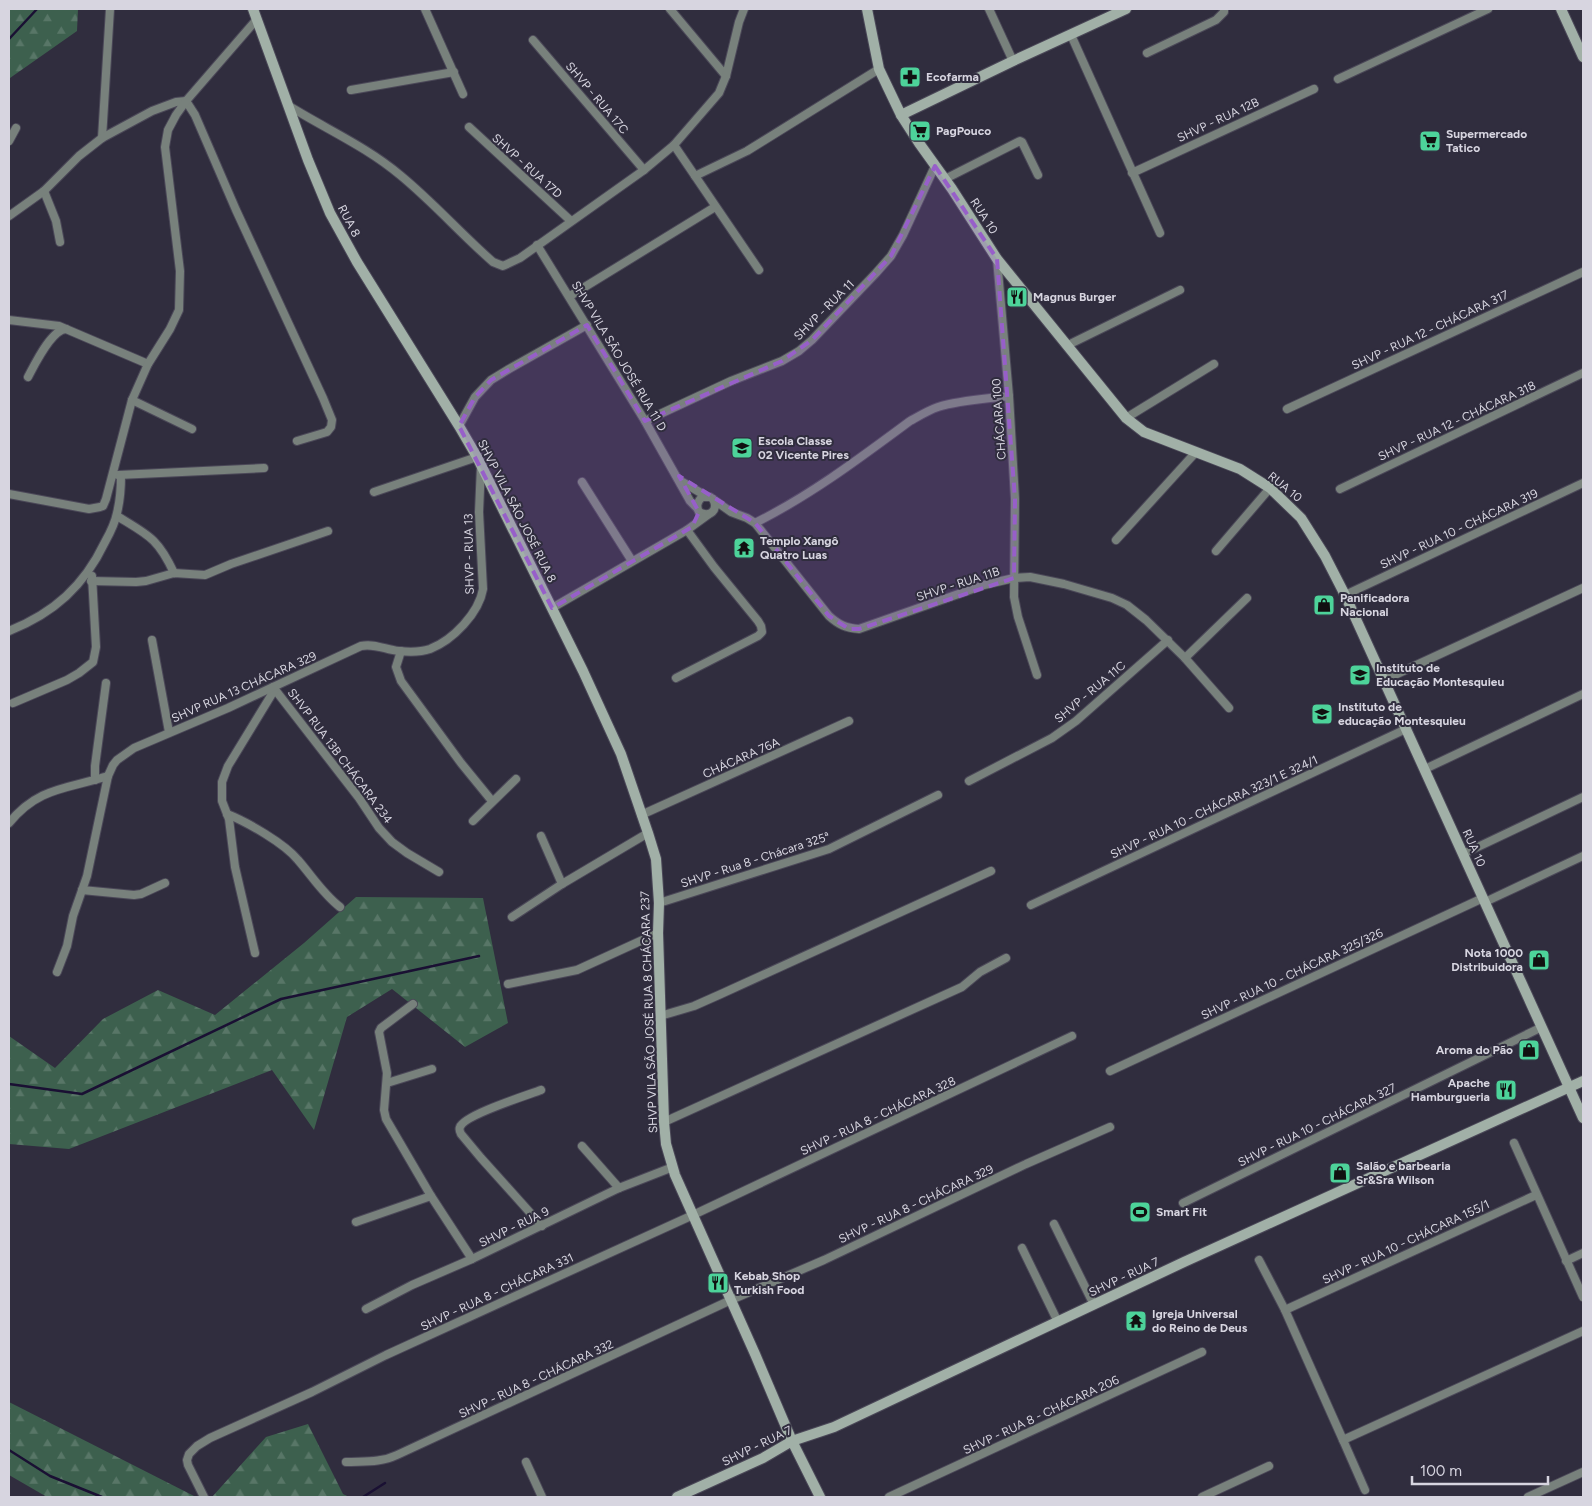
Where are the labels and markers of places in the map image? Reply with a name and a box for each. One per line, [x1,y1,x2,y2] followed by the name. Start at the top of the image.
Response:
[898,65,922,89] pharmacy icon: Ecofarma
[926,70,979,84] place label: Ecofarma
[908,119,932,143] supermarket icon: PagPouco
[936,124,991,138] place label: PagPouco
[1446,127,1527,155] place label: Supermercado Tatico
[1418,129,1442,153] supermarket icon: Supermercado Tatico
[1005,285,1029,309] restaurant icon: Magnus Burger
[1033,290,1117,304] place label: Magnus Burger
[758,434,849,462] place label: Escola Classe 02 Vicente Pires
[730,436,754,460] school or university icon: Escola Classe 02 Vicente Pires
[760,534,839,562] place label: Templo Xangô Quatro Luas
[732,536,756,560] temple icon: Templo Xangô Quatro Luas
[1340,591,1409,619] place label: Panificadora Nacional
[1312,593,1336,617] shop icon: Panificadora Nacional
[1376,661,1504,689] place label: Instituto de Educação Montesquieu
[1348,663,1372,687] school or university icon: Instituto de Educação Montesquieu
[1338,700,1466,728] place label: Instituto de educação Montesquieu
[1310,702,1334,726] school or university icon: Instituto de educação Montesquieu
[1451,946,1523,974] place label: Nota 1000 Distribuidora
[1527,948,1551,972] shop icon: Nota 1000 Distribuidora
[1517,1038,1541,1062] shop icon: Aroma do Pão
[1436,1043,1513,1057] place label: Aroma do Pão
[1411,1076,1490,1104] place label: Apache Hamburgueria
[1494,1078,1518,1102] restaurant icon: Apache Hamburgueria
[1356,1159,1451,1187] place label: Salão e barbearia Sr&Sra Wilson
[1328,1161,1352,1185] shop icon: Salão e barbearia Sr&Sra Wilson
[1128,1200,1152,1224] sports icon: Smart Fit
[1156,1205,1207,1219] place label: Smart Fit
[734,1269,804,1297] place label: Kebab Shop Turkish Food
[706,1271,730,1295] restaurant icon: Kebab Shop Turkish Food
[1152,1307,1248,1335] place label: Igreja Universal do Reino de Deus
[1124,1309,1148,1333] temple icon: Igreja Universal do Reino de Deus

